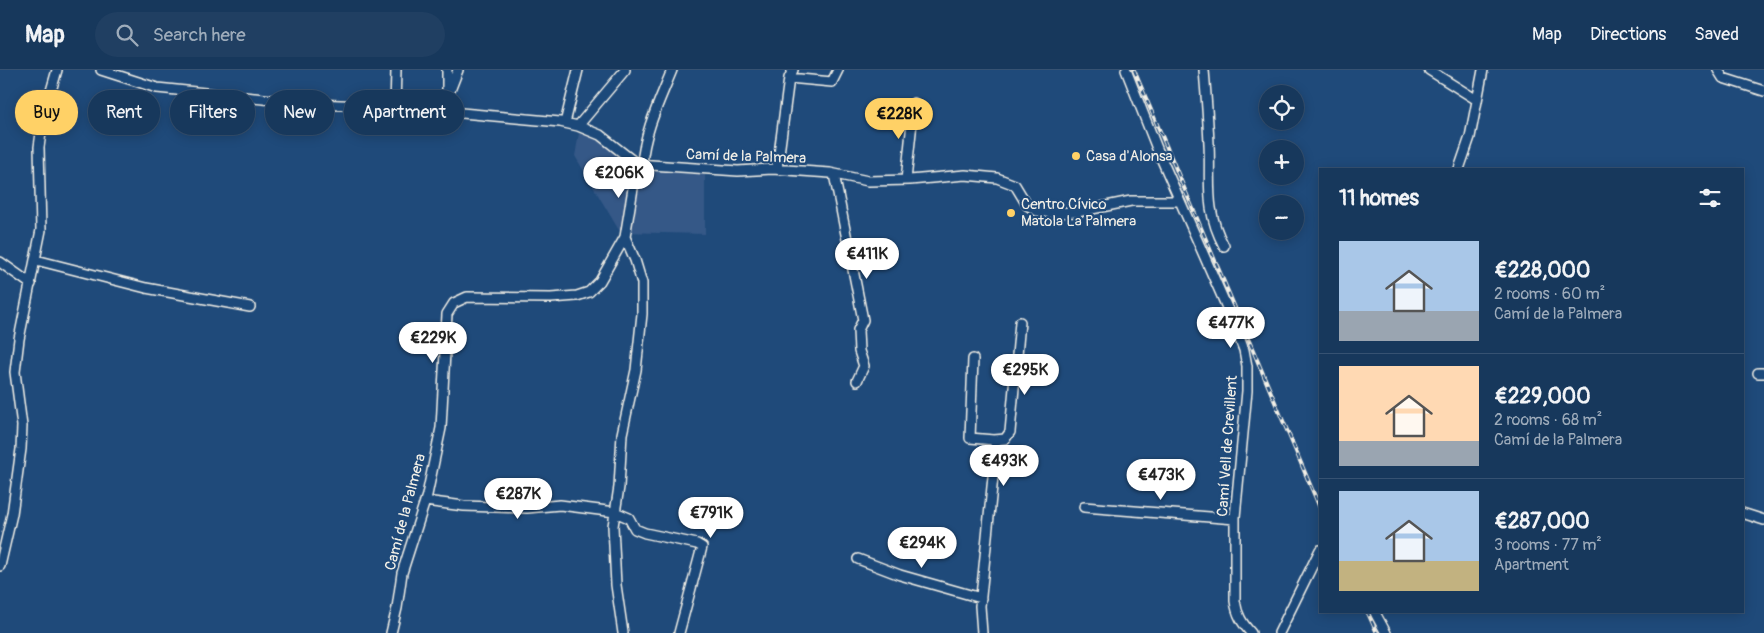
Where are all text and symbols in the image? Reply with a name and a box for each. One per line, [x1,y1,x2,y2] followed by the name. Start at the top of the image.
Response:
[95,12,445,57] search box
[25,20,65,49] text: Map
[113,21,141,49] icon: search
[153,23,246,47] text: Search here
[1532,23,1562,46] text: Map
[1590,23,1666,46] text: Directions
[1694,23,1739,46] text: Saved
[1259,85,1304,240] map controls
[1259,85,1304,130] button: locate
[15,90,78,135] chip: Buy
[88,90,160,135] chip: Rent
[170,90,255,135] chip: Filters
[265,90,334,135] chip: New
[344,90,464,135] chip: Apartment
[864,98,934,140] pin: €228K
[876,104,922,124] text: €228K
[1259,140,1304,185] button: +
[686,145,806,168] street label: Camí de la Palmera
[1086,147,1173,166] place label: Casa d'Alonsa
[1070,150,1082,162] marker: Casa d'Alonsa
[584,156,654,199] pin: €206K
[594,163,644,183] text: €206K
[1696,184,1724,212] icon: filters
[1339,185,1419,212] text: 11 homes
[1021,195,1136,231] place label: Centro Cívico Matola La Palmera
[1259,195,1304,240] button: −
[1005,207,1017,219] marker: Centro Cívico Matola La Palmera
[832,238,902,280] pin: €411K
[846,244,888,264] text: €411K
[1494,257,1590,284] text: €228,000
[1379,261,1439,321] icon: home
[1494,284,1605,304] text: 2 rooms · 60 m²
[1494,304,1622,324] text: Camí de la Palmera
[1196,306,1266,349] pin: €477K
[1208,313,1254,333] text: €477K
[398,322,468,364] pin: €229K
[410,328,456,348] text: €229K
[990,354,1060,396] pin: €295K
[1002,360,1048,380] text: €295K
[1213,374,1242,517] street label: Camí Vell de Crevillent
[1494,383,1591,410] text: €229,000
[1379,386,1439,446] icon: home
[1494,410,1602,430] text: 2 rooms · 68 m²
[1494,430,1622,450] text: Camí de la Palmera
[969,444,1039,487] pin: €493K
[981,451,1027,471] text: €493K
[381,452,430,573] street label: Camí de la Palmera
[1126,458,1196,501] pin: €473K
[1138,465,1184,485] text: €473K
[483,478,553,520] pin: €287K
[495,484,541,504] text: €287K
[676,496,746,539] pin: €791K
[689,503,733,523] text: €791K
[1494,508,1590,535] text: €287,000
[1379,511,1439,571] icon: home
[887,526,957,569] pin: €294K
[899,533,945,553] text: €294K
[1494,535,1602,555] text: 3 rooms · 77 m²
[1494,555,1569,575] text: Apartment

